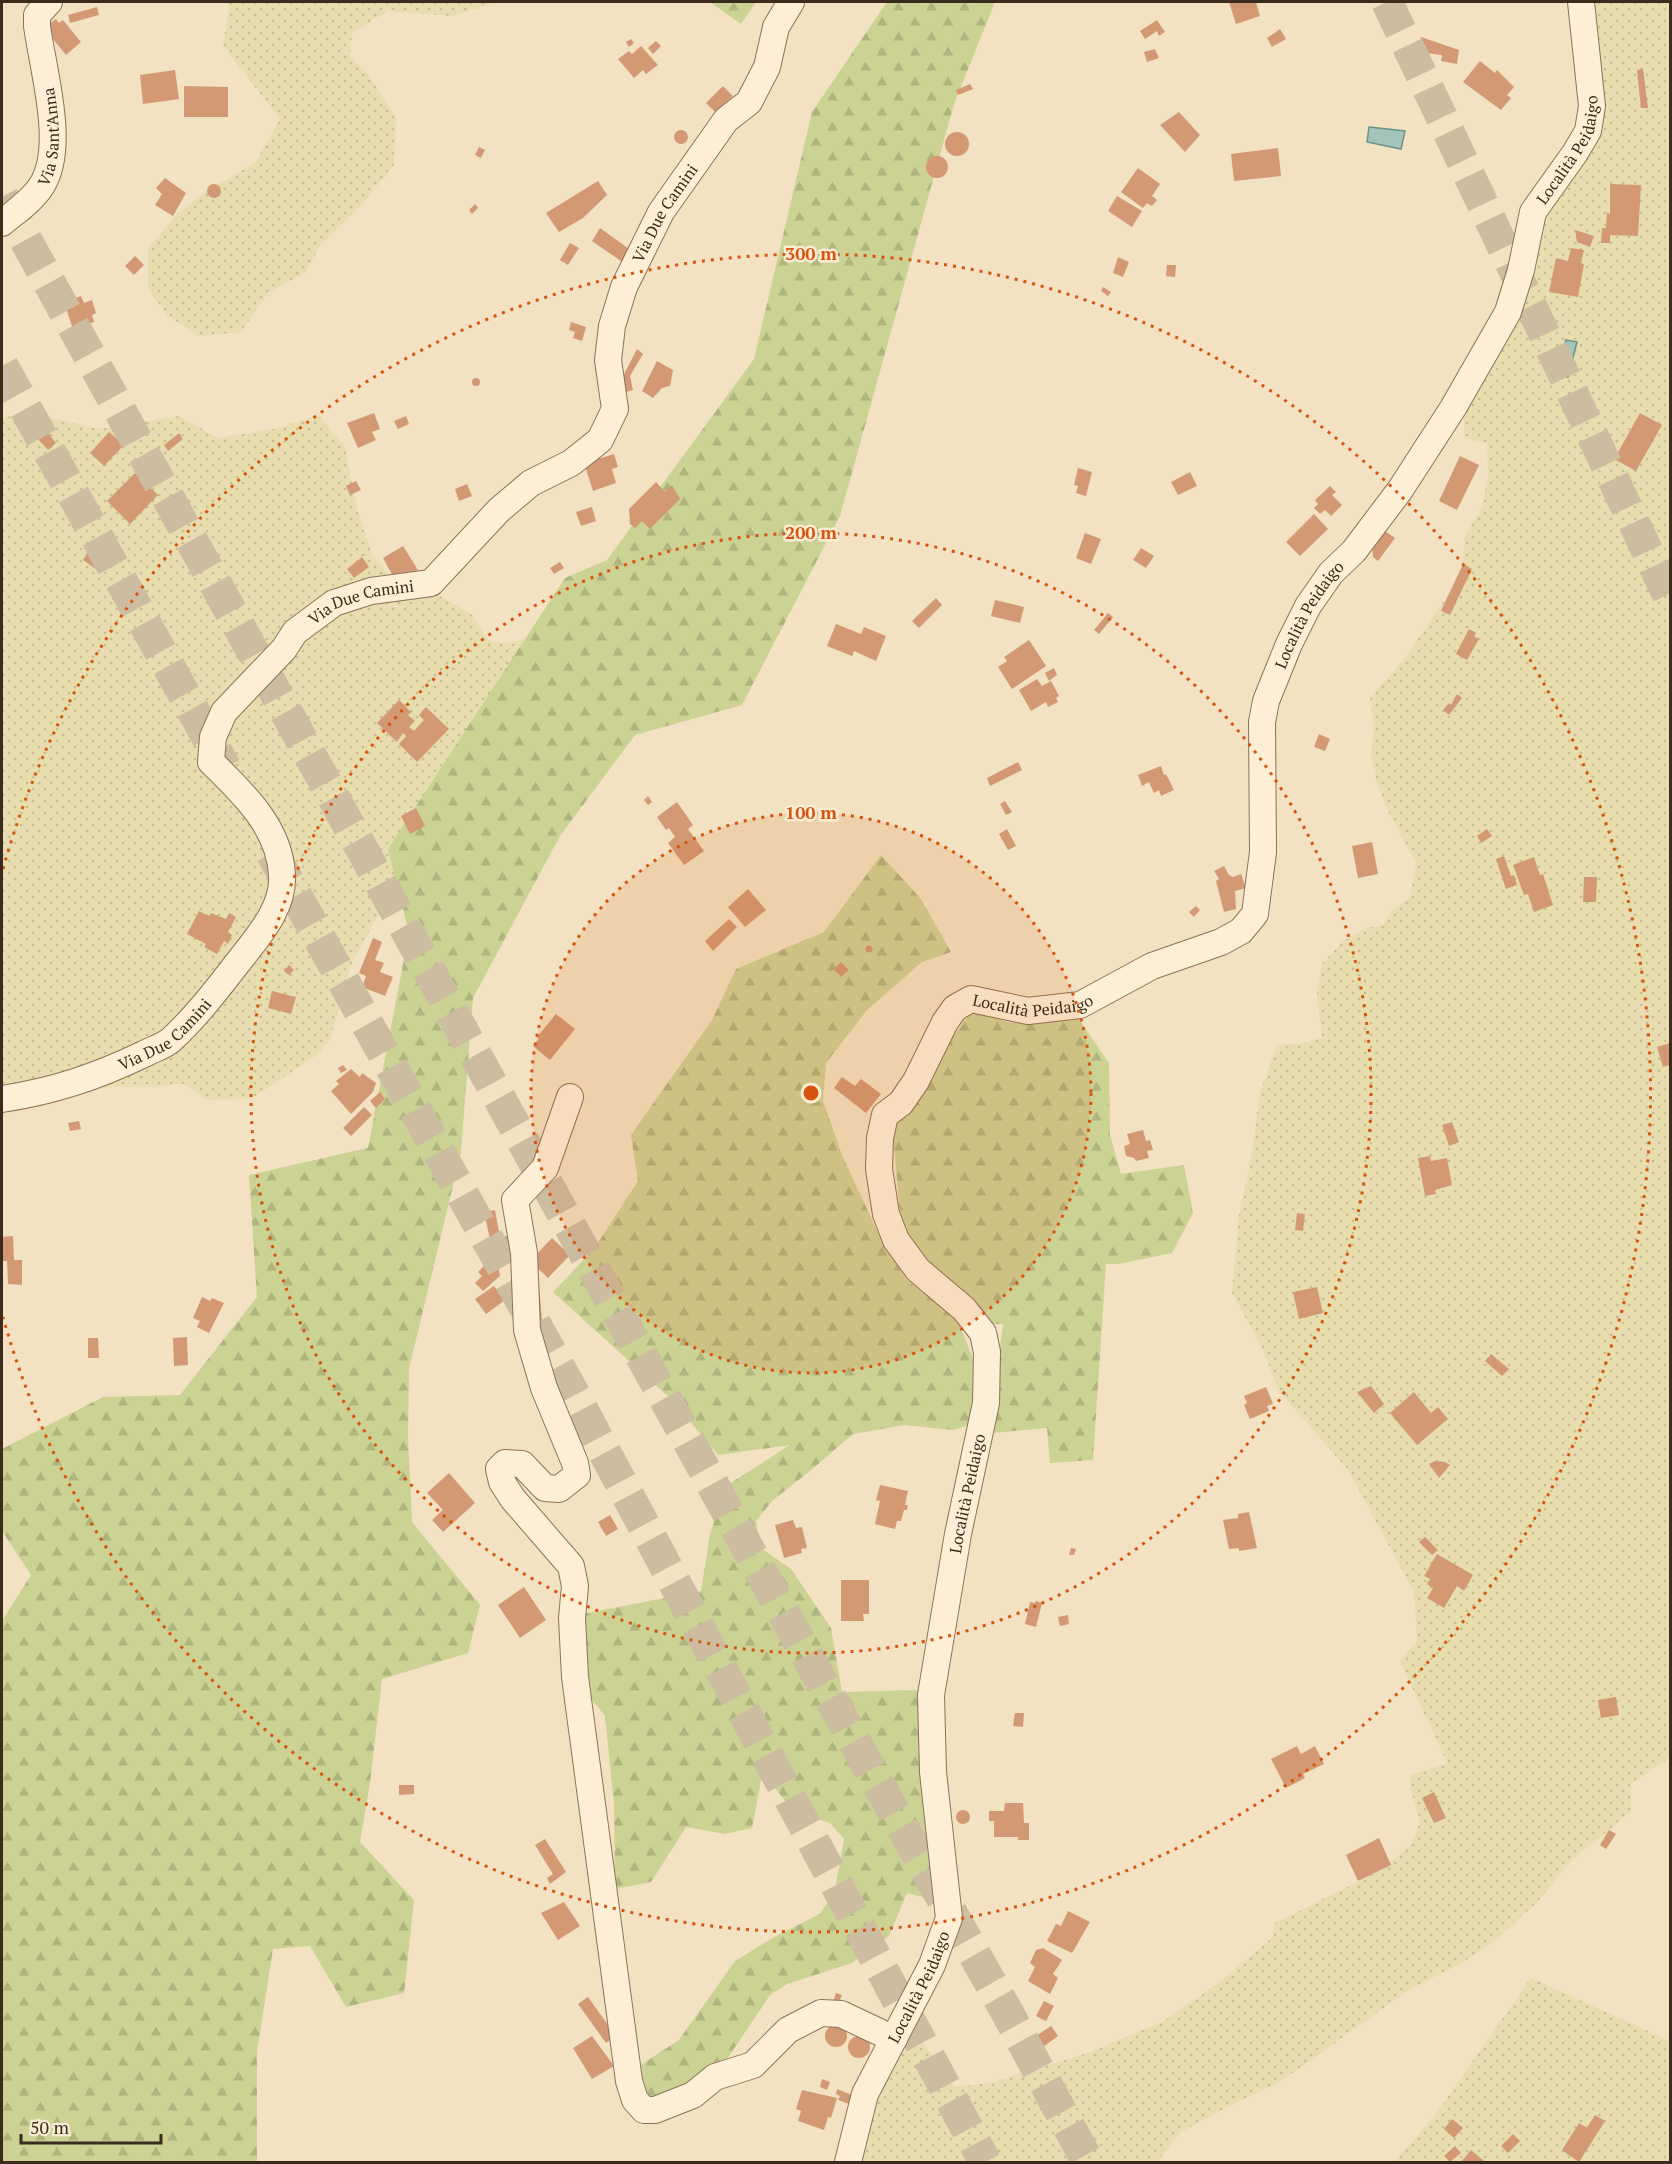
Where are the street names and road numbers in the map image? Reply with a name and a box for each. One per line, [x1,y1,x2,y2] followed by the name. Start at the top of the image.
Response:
[32,86,64,190] street label: Via Sant'Anna
[1531,94,1603,209] street label: Località Peidaigo
[627,159,703,266] street label: Via Due Camini
[1269,556,1348,672] street label: Località Peidaigo
[304,574,415,630] street label: Via Due Camini
[971,989,1097,1022] street label: Località Peidaigo
[115,993,216,1075] street label: Via Due Camini
[944,1431,990,1555] street label: Località Peidaigo
[882,1928,954,2047] street label: Località Peidaigo

